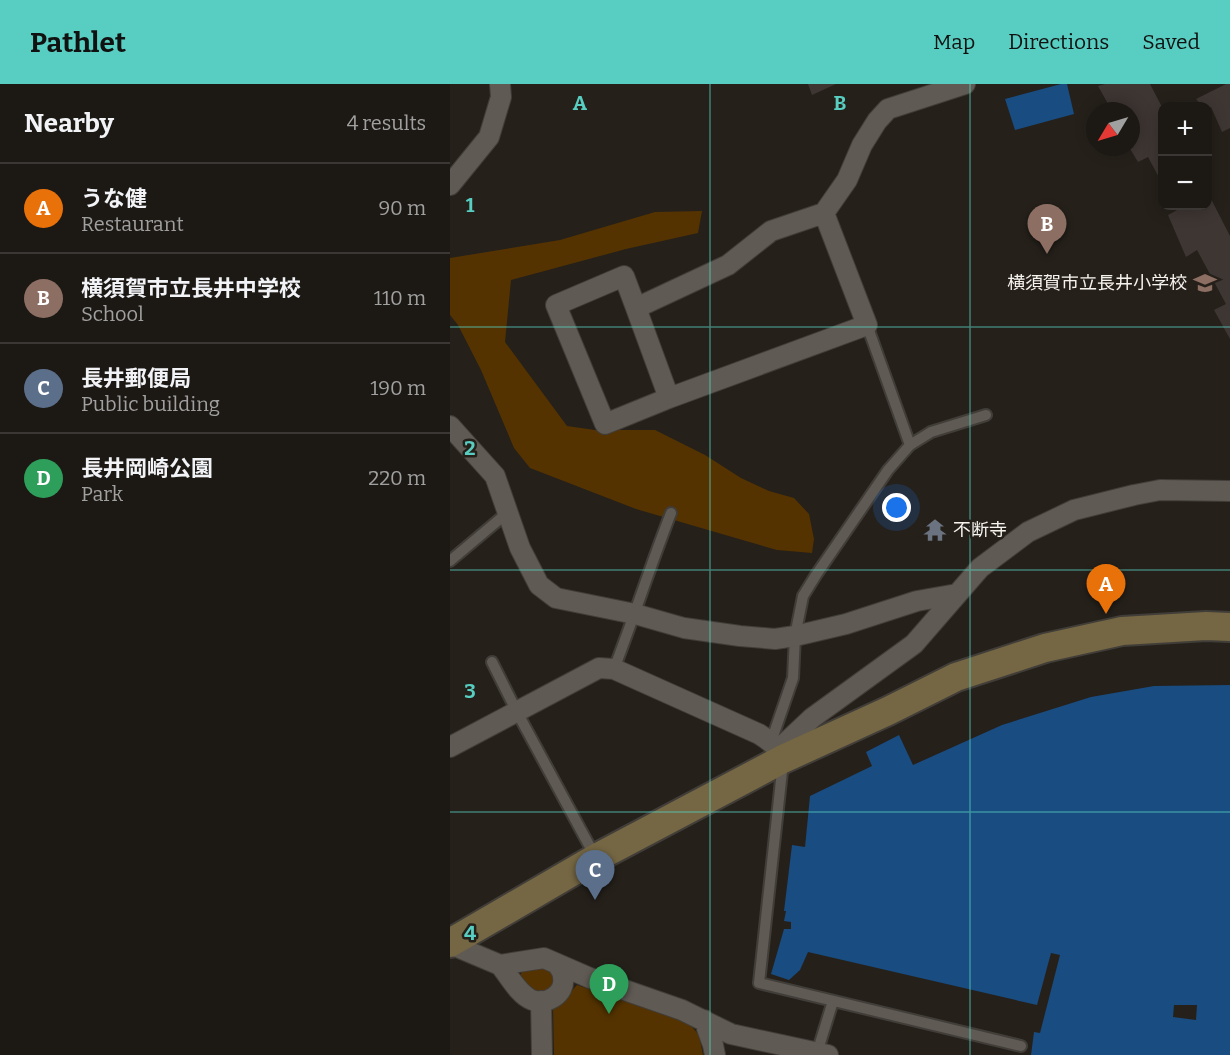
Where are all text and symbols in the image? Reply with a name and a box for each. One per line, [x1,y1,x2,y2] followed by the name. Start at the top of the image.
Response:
[30,26,126,59] text: Pathlet
[933,29,975,55] text: Map
[1008,29,1109,55] text: Directions
[1142,29,1200,55] text: Saved
[573,91,588,115] text: A
[834,91,847,115] text: B
[1086,102,1140,156] north arrow
[1158,102,1212,210] map controls
[1158,102,1212,156] button: +
[24,108,114,139] text: Nearby
[347,111,426,135] text: 4 results
[1158,156,1212,210] button: −
[81,185,147,212] text: うな健
[466,193,475,217] text: 1
[36,196,51,220] text: A
[378,196,426,220] text: 90 m
[1028,204,1066,254] pin: B
[81,212,184,236] text: Restaurant
[1192,270,1218,296] school or university icon: 横須賀市立長井小学校
[1007,272,1187,294] place label: 横須賀市立長井小学校
[81,275,301,302] text: 横須賀市立長井中学校
[37,286,50,310] text: B
[374,286,426,310] text: 110 m
[81,302,144,326] text: School
[81,365,191,392] text: 長井郵便局
[37,376,50,400] text: C
[370,376,426,400] text: 190 m
[81,392,220,416] text: Public building
[464,436,476,460] text: 2
[81,455,213,482] text: 長井岡崎公園
[36,466,51,490] text: D
[368,466,426,490] text: 220 m
[81,482,123,506] text: Park
[882,493,911,522] your location
[922,517,948,543] temple icon: 不断寺
[953,519,1007,541] place label: 不断寺
[1086,564,1126,614] pin: A
[464,679,476,703] text: 3
[576,850,614,900] pin: C
[464,921,476,945] text: 4
[590,964,628,1014] pin: D

